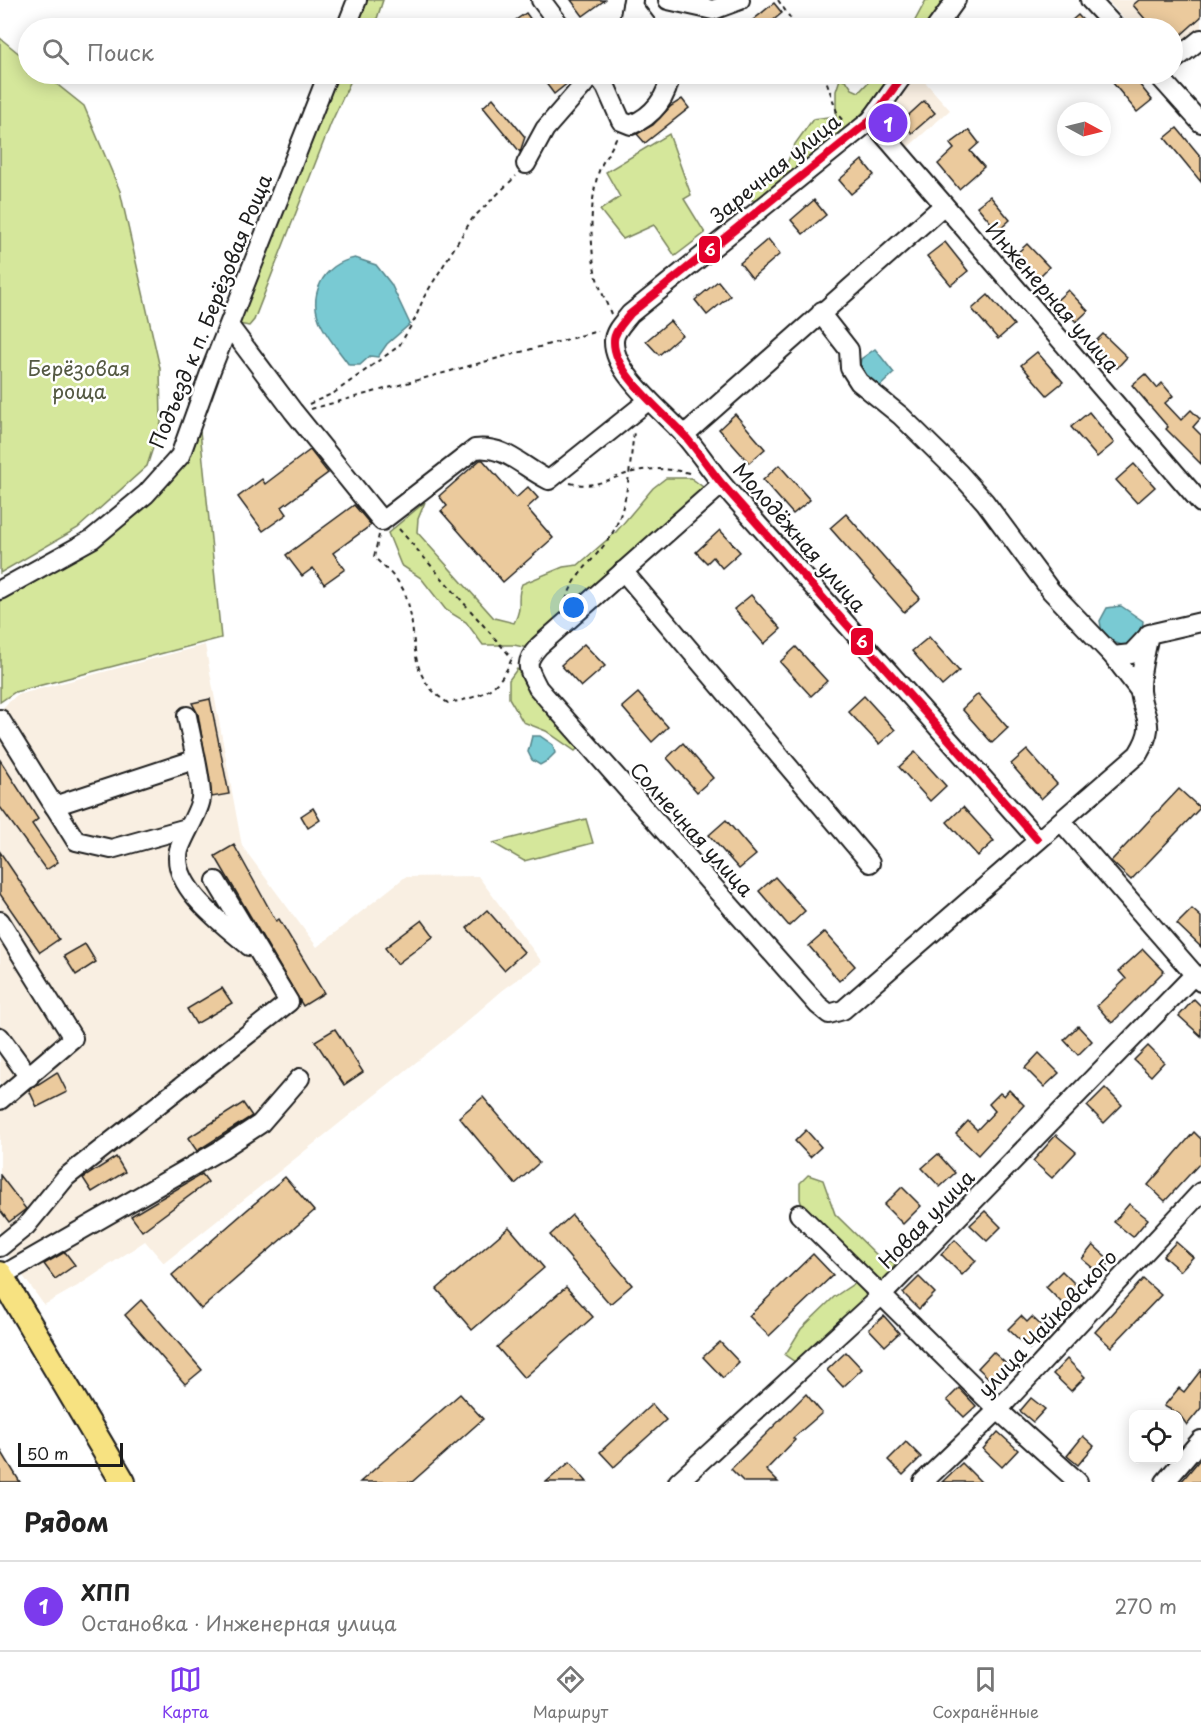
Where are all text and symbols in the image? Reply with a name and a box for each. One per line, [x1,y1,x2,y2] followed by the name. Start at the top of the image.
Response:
[18,18,1183,84] search box
[39,35,72,68] icon: search
[87,35,154,68] text: Поиск
[868,100,908,146] pin: 1
[1057,102,1111,156] north arrow
[704,106,847,230] street label: Заречная улица
[141,169,279,453] street label: Подъезд к п. Берёзовая Роща
[979,215,1127,379] street label: Инженерная улица
[698,235,721,264] line badge: 6
[704,237,716,261] text: 6
[28,353,130,406] park label: Берёзовая роща
[726,456,874,619] street label: Молодёжная улица
[559,593,588,622] your location
[850,627,874,656] line badge: 6
[856,629,868,653] text: 6
[623,755,761,903] street label: Солнечная улица
[871,1162,981,1275] street label: Новая улица
[970,1242,1124,1404] street label: улица Чайковского
[1129,1410,1183,1464] map controls
[1129,1410,1183,1464] button: locate
[18,1440,123,1468] scale bar
[27,1441,68,1465] text: 50 m
[24,1502,109,1541] text: Рядом
[81,1575,130,1608] text: ХПП
[39,1591,48,1621] text: 1
[1114,1591,1177,1621] text: 270 m
[81,1608,397,1638] text: Остановка · Инженерная улица
[162,1663,209,1723] tab: Карта
[533,1663,608,1723] tab: Маршрут
[932,1663,1039,1723] tab: Сохранённые

